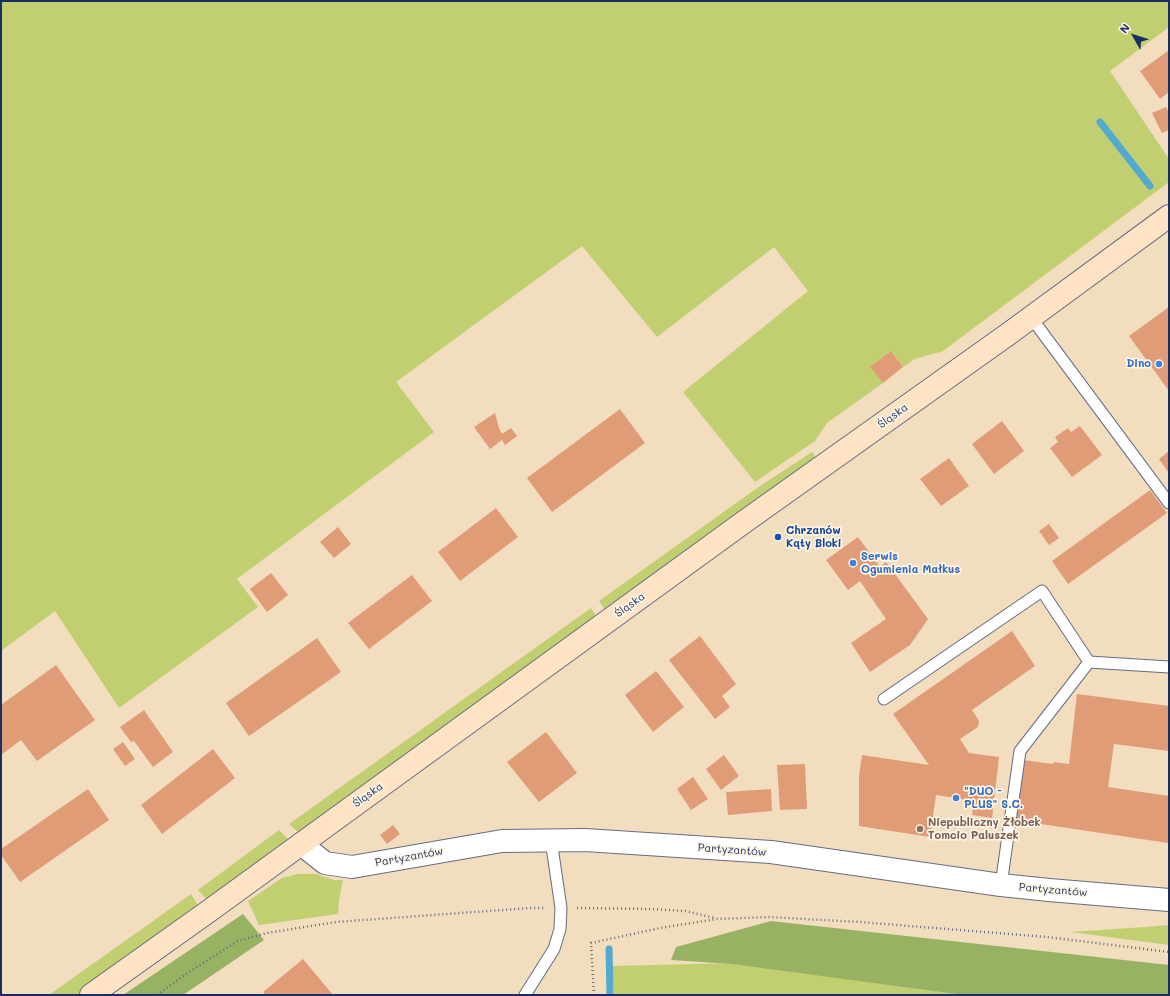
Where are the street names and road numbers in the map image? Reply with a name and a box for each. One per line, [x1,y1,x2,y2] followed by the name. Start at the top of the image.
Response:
[875,401,911,431] street label: Śląska
[612,590,648,620] street label: Śląska
[350,780,386,810] street label: Śląska
[697,841,767,859] street label: Partyzantów
[374,845,444,869] street label: Partyzantów
[1018,880,1088,900] street label: Partyzantów

